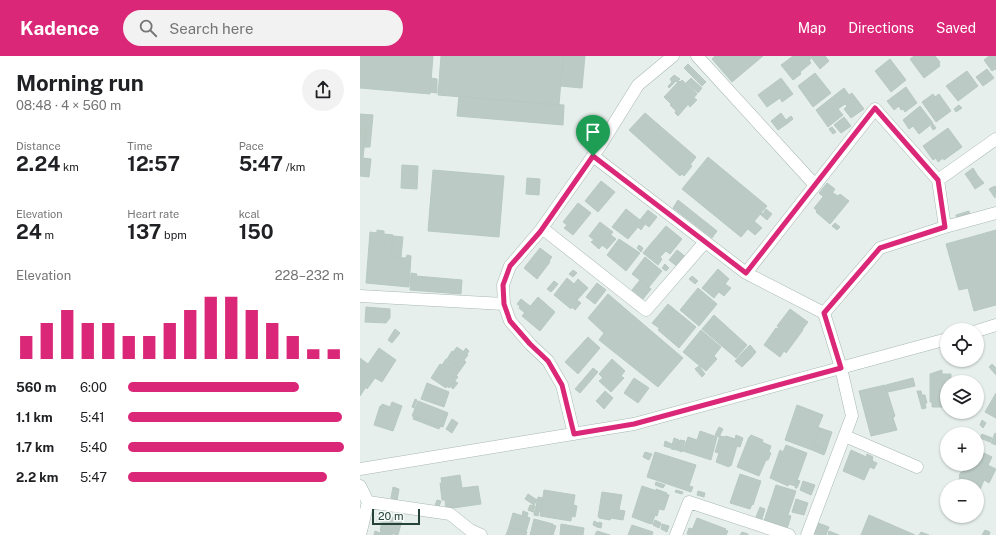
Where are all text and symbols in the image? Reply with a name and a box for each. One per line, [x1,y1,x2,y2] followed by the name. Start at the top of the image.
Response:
[123,10,403,46] search box
[20,17,99,39] text: Kadence
[137,17,159,39] icon: search
[169,20,253,37] text: Search here
[798,20,826,36] text: Map
[848,20,914,36] text: Directions
[936,20,976,36] text: Saved
[302,69,344,111] button: share
[16,70,144,96] text: Morning run
[16,98,121,113] text: 08:48 · 4 × 560 m
[576,115,610,156] pin
[582,121,604,143] icon: arrive
[16,140,61,152] text: Distance
[127,140,152,152] text: Time
[239,140,264,152] text: Pace
[16,152,60,176] text: 2.24
[127,152,180,176] text: 12:57
[239,152,283,176] text: 5:47
[60,161,79,173] text: km
[283,161,305,173] text: /km
[16,208,63,220] text: Elevation
[127,208,179,220] text: Heart rate
[239,208,260,220] text: kcal
[16,220,42,244] text: 24
[127,220,161,244] text: 137
[239,220,274,244] text: 150
[42,229,54,241] text: m
[161,229,187,241] text: bpm
[16,268,71,283] text: Elevation
[275,268,344,283] text: 228–232 m
[940,323,984,523] map controls
[940,323,984,367] button: locate
[940,375,984,419] button: layers
[16,380,56,395] text: 560 m
[80,380,107,395] text: 6:00
[16,410,53,425] text: 1.1 km
[80,410,105,425] text: 5:41
[940,427,984,471] button: +
[16,440,54,455] text: 1.7 km
[80,440,107,455] text: 5:40
[16,470,58,485] text: 2.2 km
[80,470,107,485] text: 5:47
[940,479,984,523] button: −
[372,507,420,526] scale bar
[378,510,403,522] text: 20 m

